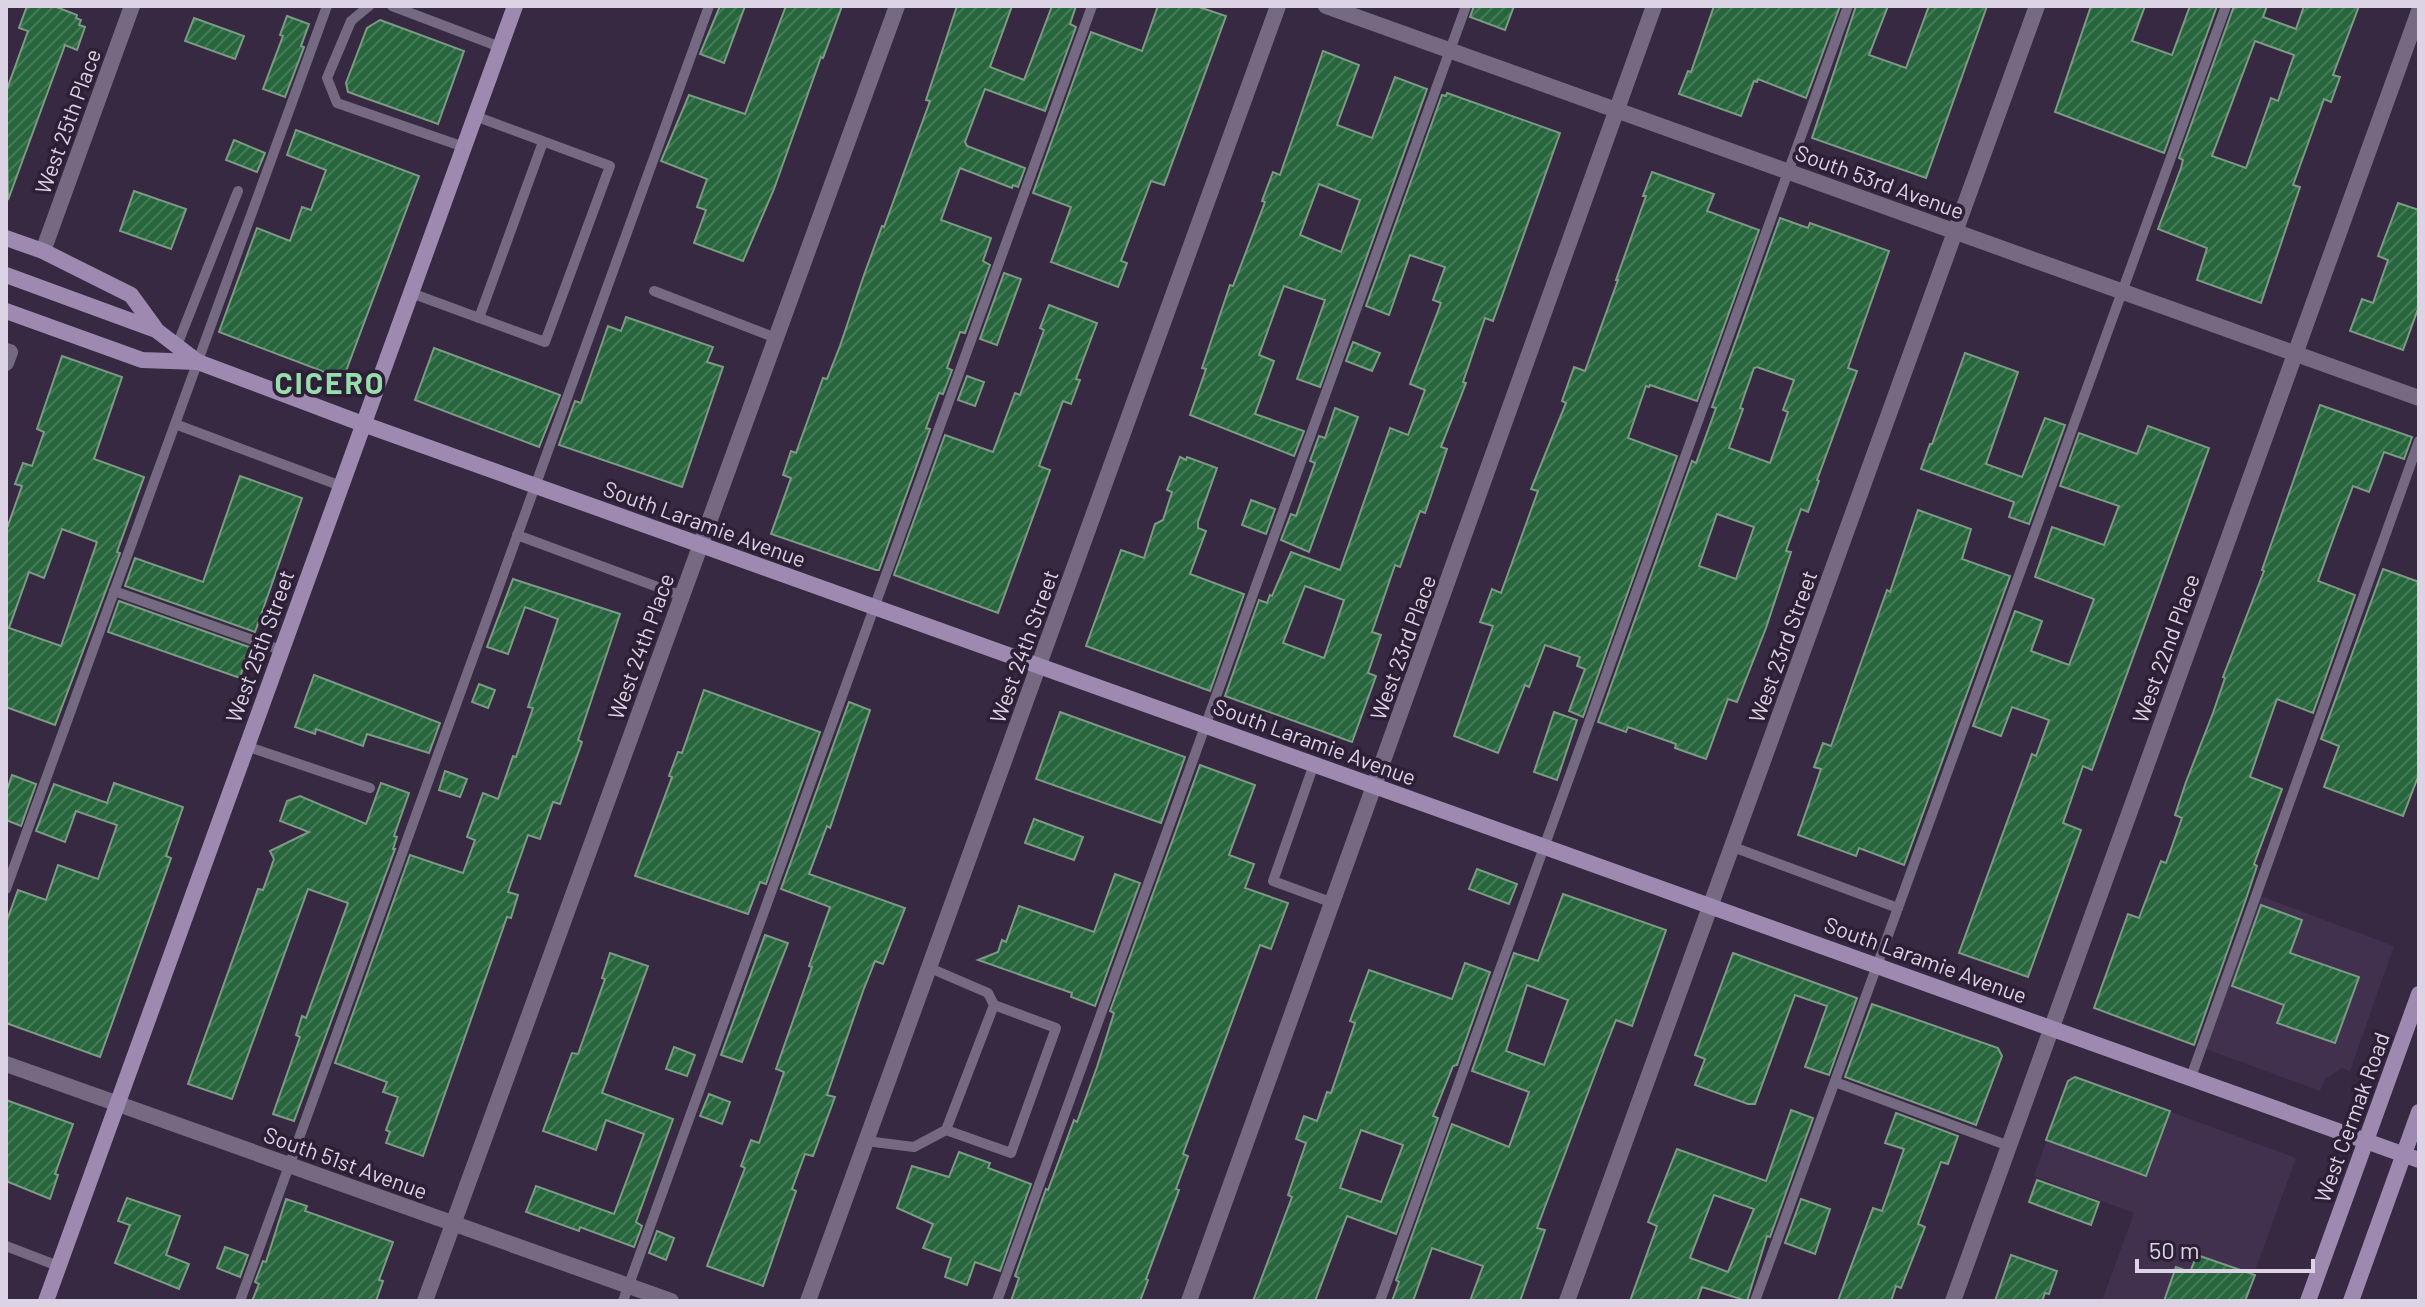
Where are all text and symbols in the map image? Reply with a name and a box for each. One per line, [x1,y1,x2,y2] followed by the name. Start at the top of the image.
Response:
[29,45,105,197] street label: West 25th Place
[1792,138,1968,224] street label: South 53rd Avenue
[275,364,385,400] district label: CICERO
[600,474,810,572] street label: South Laramie Avenue
[219,566,299,726] street label: West 25th Street
[983,566,1063,726] street label: West 24th Street
[1742,566,1822,726] street label: West 23rd Street
[602,570,678,722] street label: West 24th Place
[2126,570,2204,726] street label: West 22nd Place
[1364,571,1440,723] street label: West 23rd Place
[1210,692,1420,790] street label: South Laramie Avenue
[1821,910,2031,1008] street label: South Laramie Avenue
[2308,1028,2394,1206] street label: West Cermak Road
[261,1120,431,1204] street label: South 51st Avenue
[2137,1223,2313,1273] scale bar
[2149,1235,2200,1264] text: 50 m

